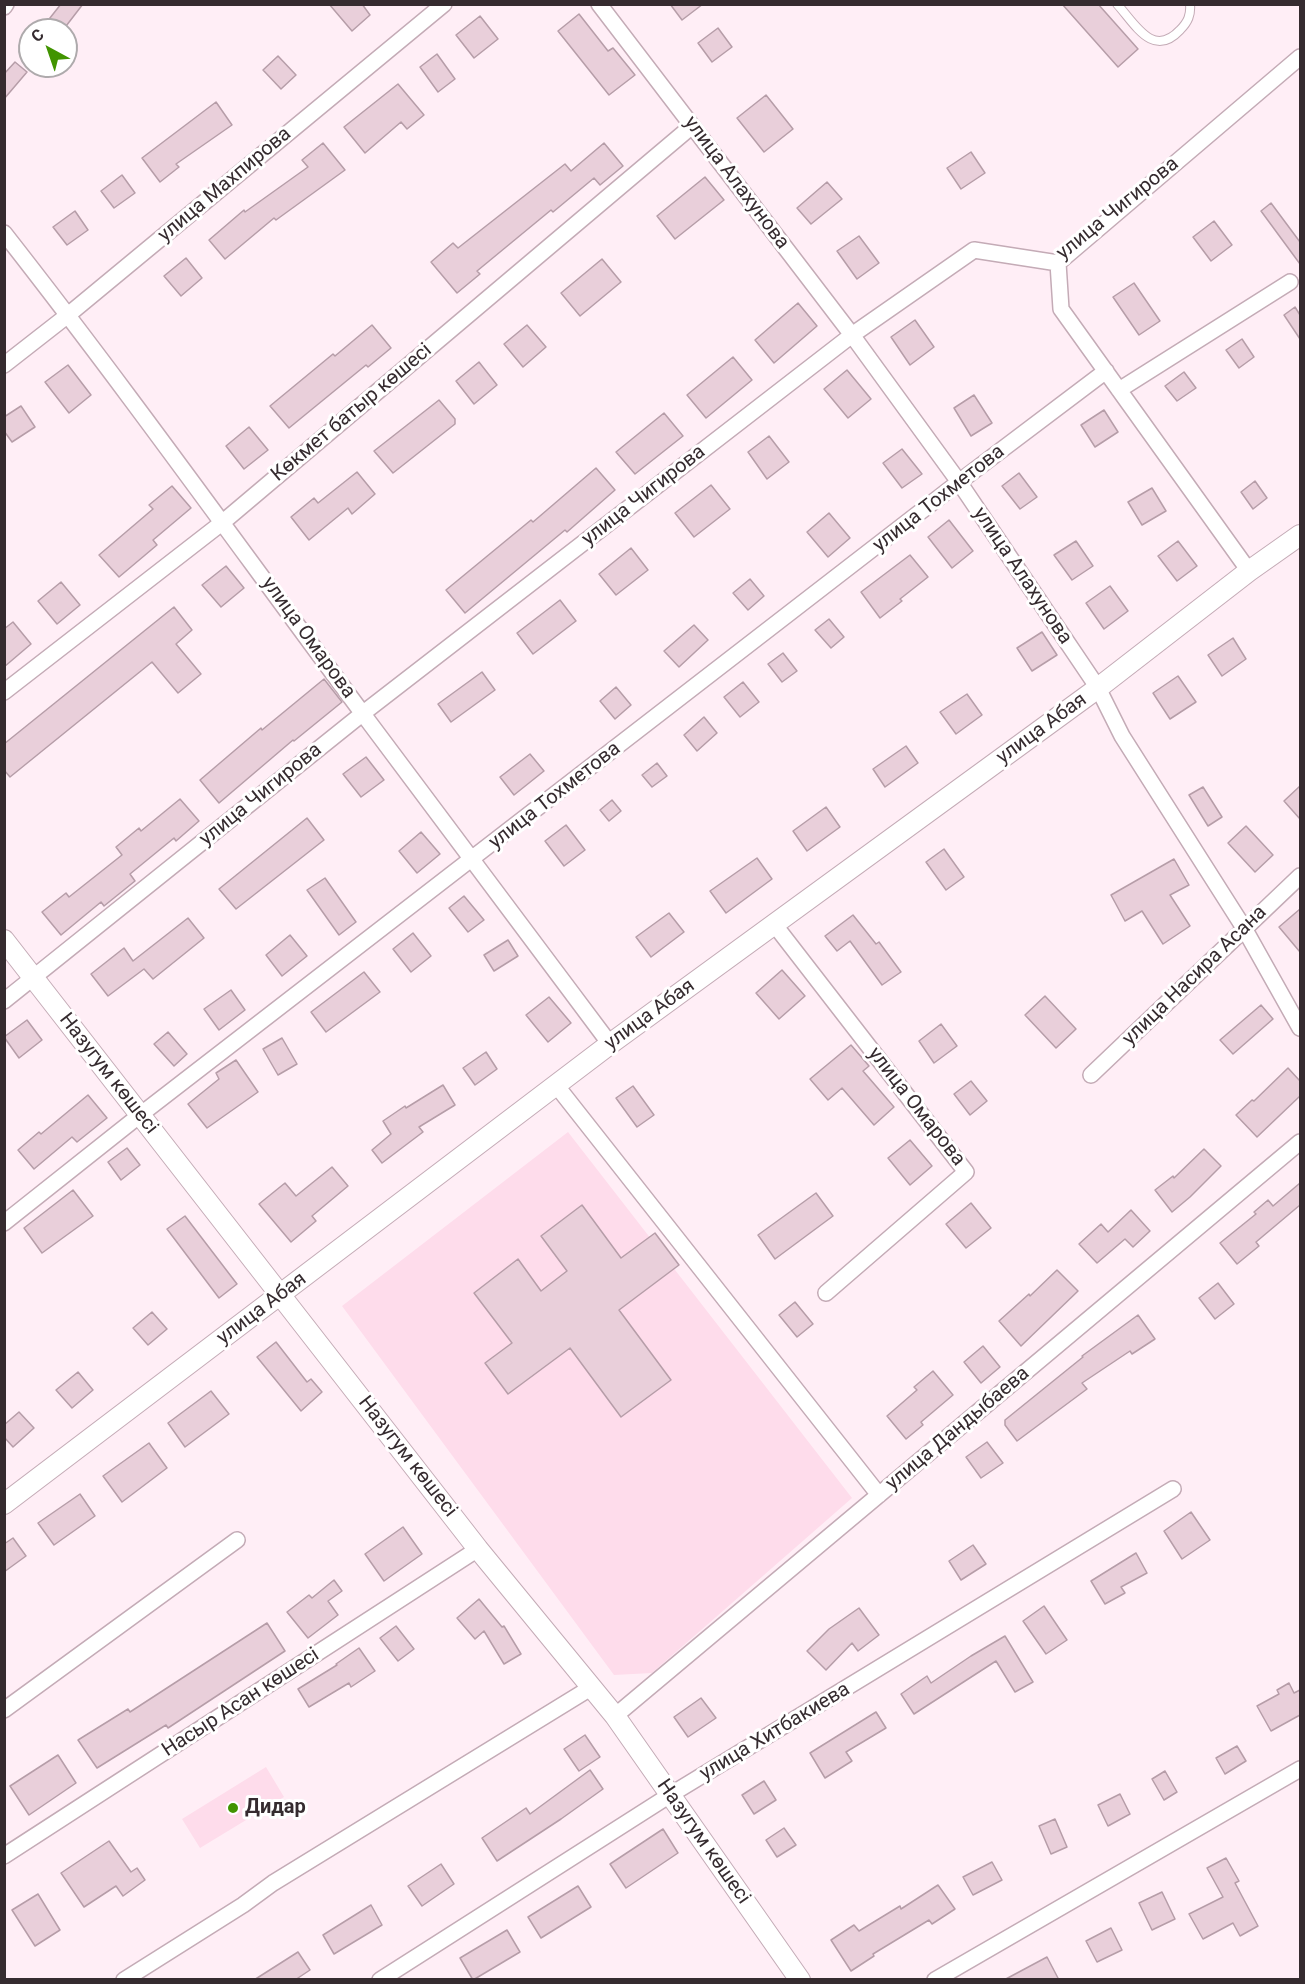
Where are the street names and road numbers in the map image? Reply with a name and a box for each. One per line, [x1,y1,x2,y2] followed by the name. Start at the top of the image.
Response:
[678,112,794,254] street label: улица Алахунова
[154,122,296,248] street label: улица Махпирова
[1052,152,1184,266] street label: улица Чигирова
[267,339,437,487] street label: Көкмет батыр көшесі
[578,440,710,552] street label: улица Чигирова
[868,440,1010,558] street label: улица Тохметова
[967,503,1077,649] street label: улица Алахунова
[256,573,360,703] street label: улица Омарова
[992,688,1092,770] street label: улица Абая
[484,737,626,855] street label: улица Тохметова
[195,738,327,852] street label: улица Чигирова
[1118,901,1272,1051] street label: улица Насира Асана
[600,974,700,1056] street label: улица Абая
[53,1009,163,1139] street label: Назугум көшесі
[862,1043,970,1171] street label: улица Омарова
[213,1268,311,1350] street label: улица Абая
[881,1362,1035,1496] street label: улица Дандыбаева
[352,1392,462,1522] street label: Назугум көшесі
[158,1643,324,1763] street label: Насыр Асан көшесі
[696,1678,854,1786] street label: улица Хитбакиева
[651,1775,755,1909] street label: Назугум көшесі

